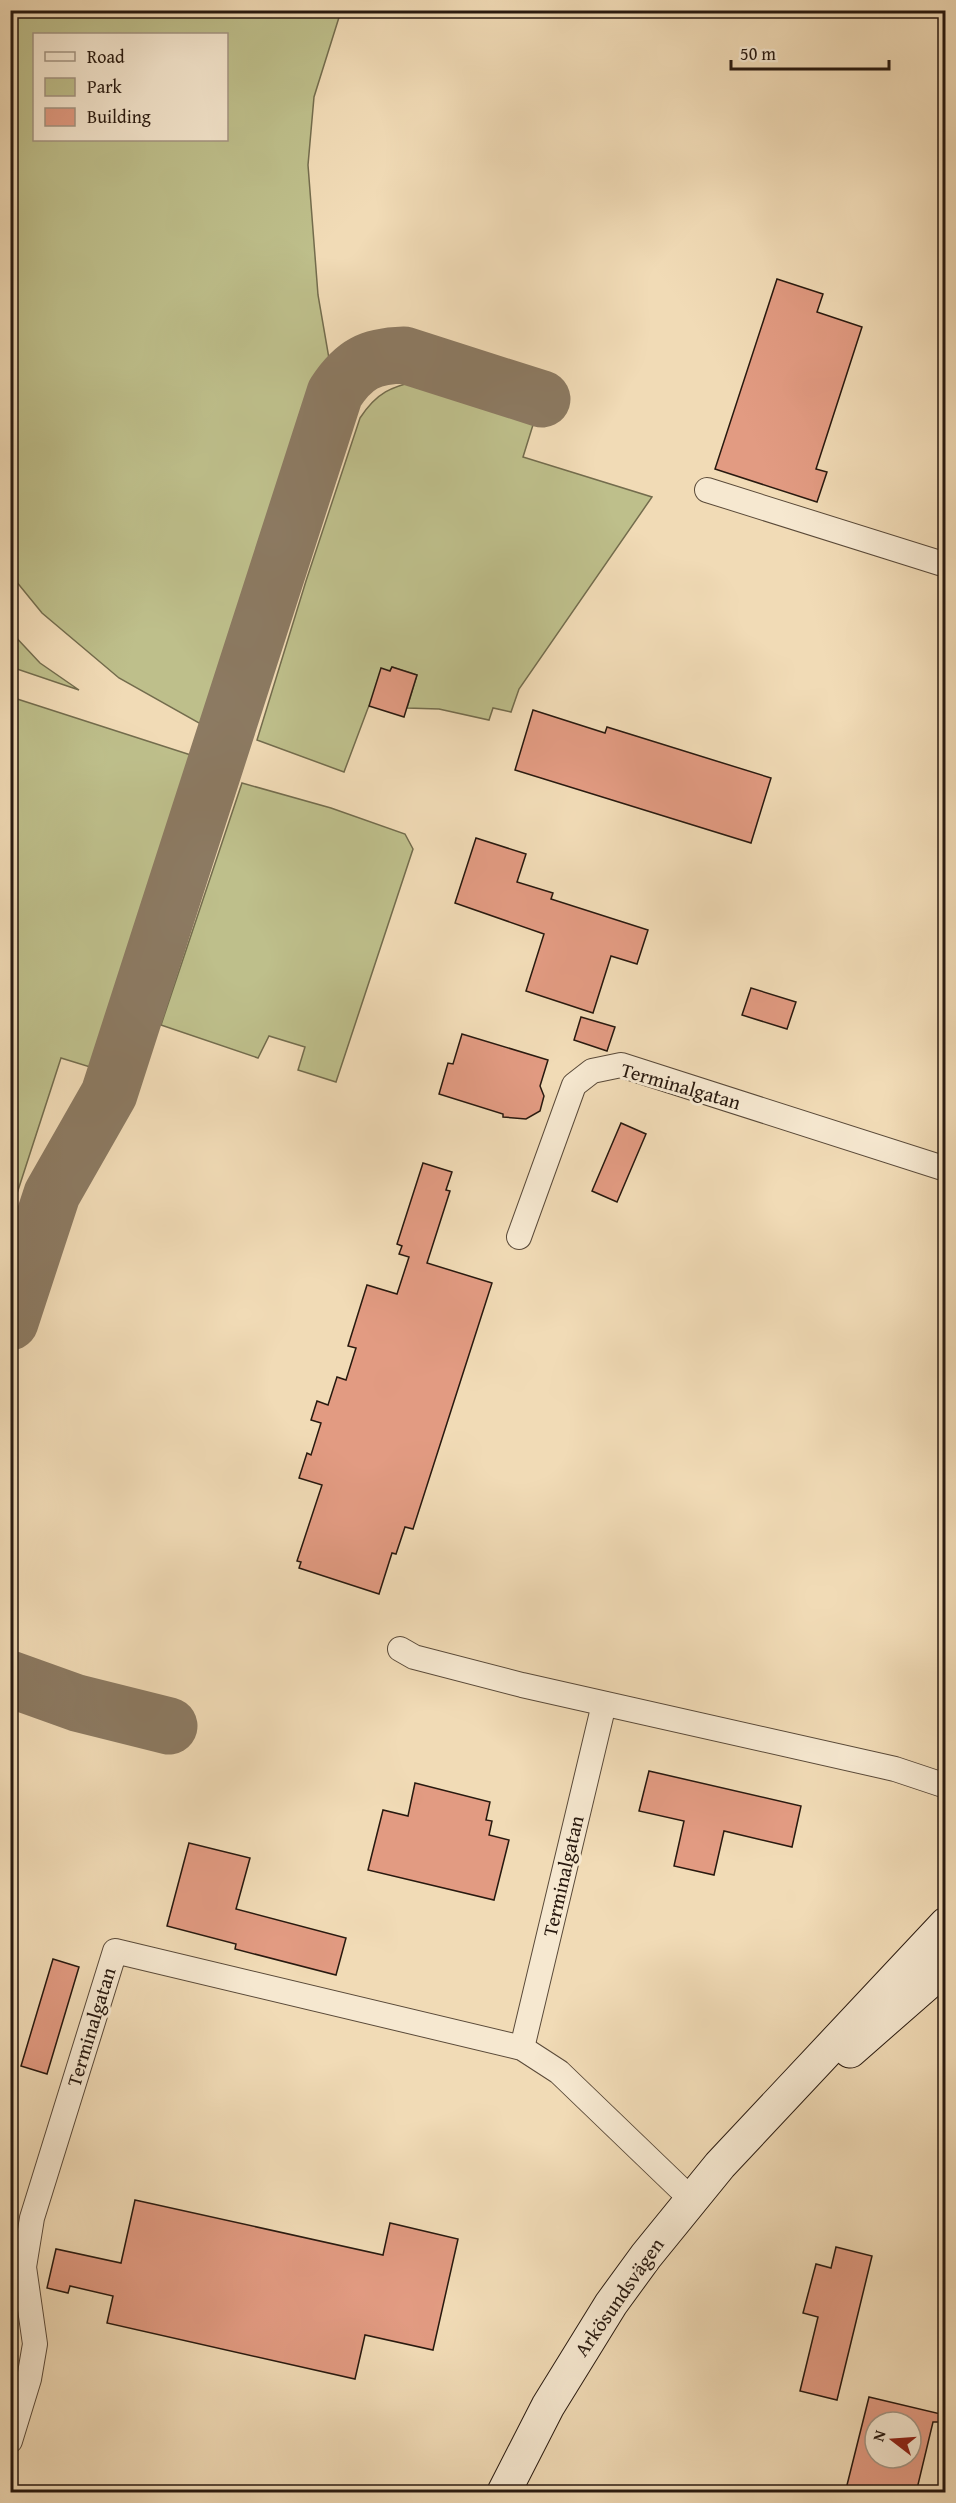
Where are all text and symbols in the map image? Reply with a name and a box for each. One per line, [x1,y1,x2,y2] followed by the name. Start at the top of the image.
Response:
[33,33,228,141] legend
[731,33,888,71] scale bar
[740,40,776,67] text: 50 m
[87,43,125,70] text: Road
[87,73,123,100] text: Park
[87,103,151,130] text: Building
[618,1055,744,1116] street label: Terminalgatan
[534,1812,591,1939] street label: Terminalgatan
[59,1964,122,2090] street label: Terminalgatan
[567,2231,670,2362] street label: Arkösundsvägen
[863,2410,923,2470] north arrow
[866,2427,892,2444] text: N

